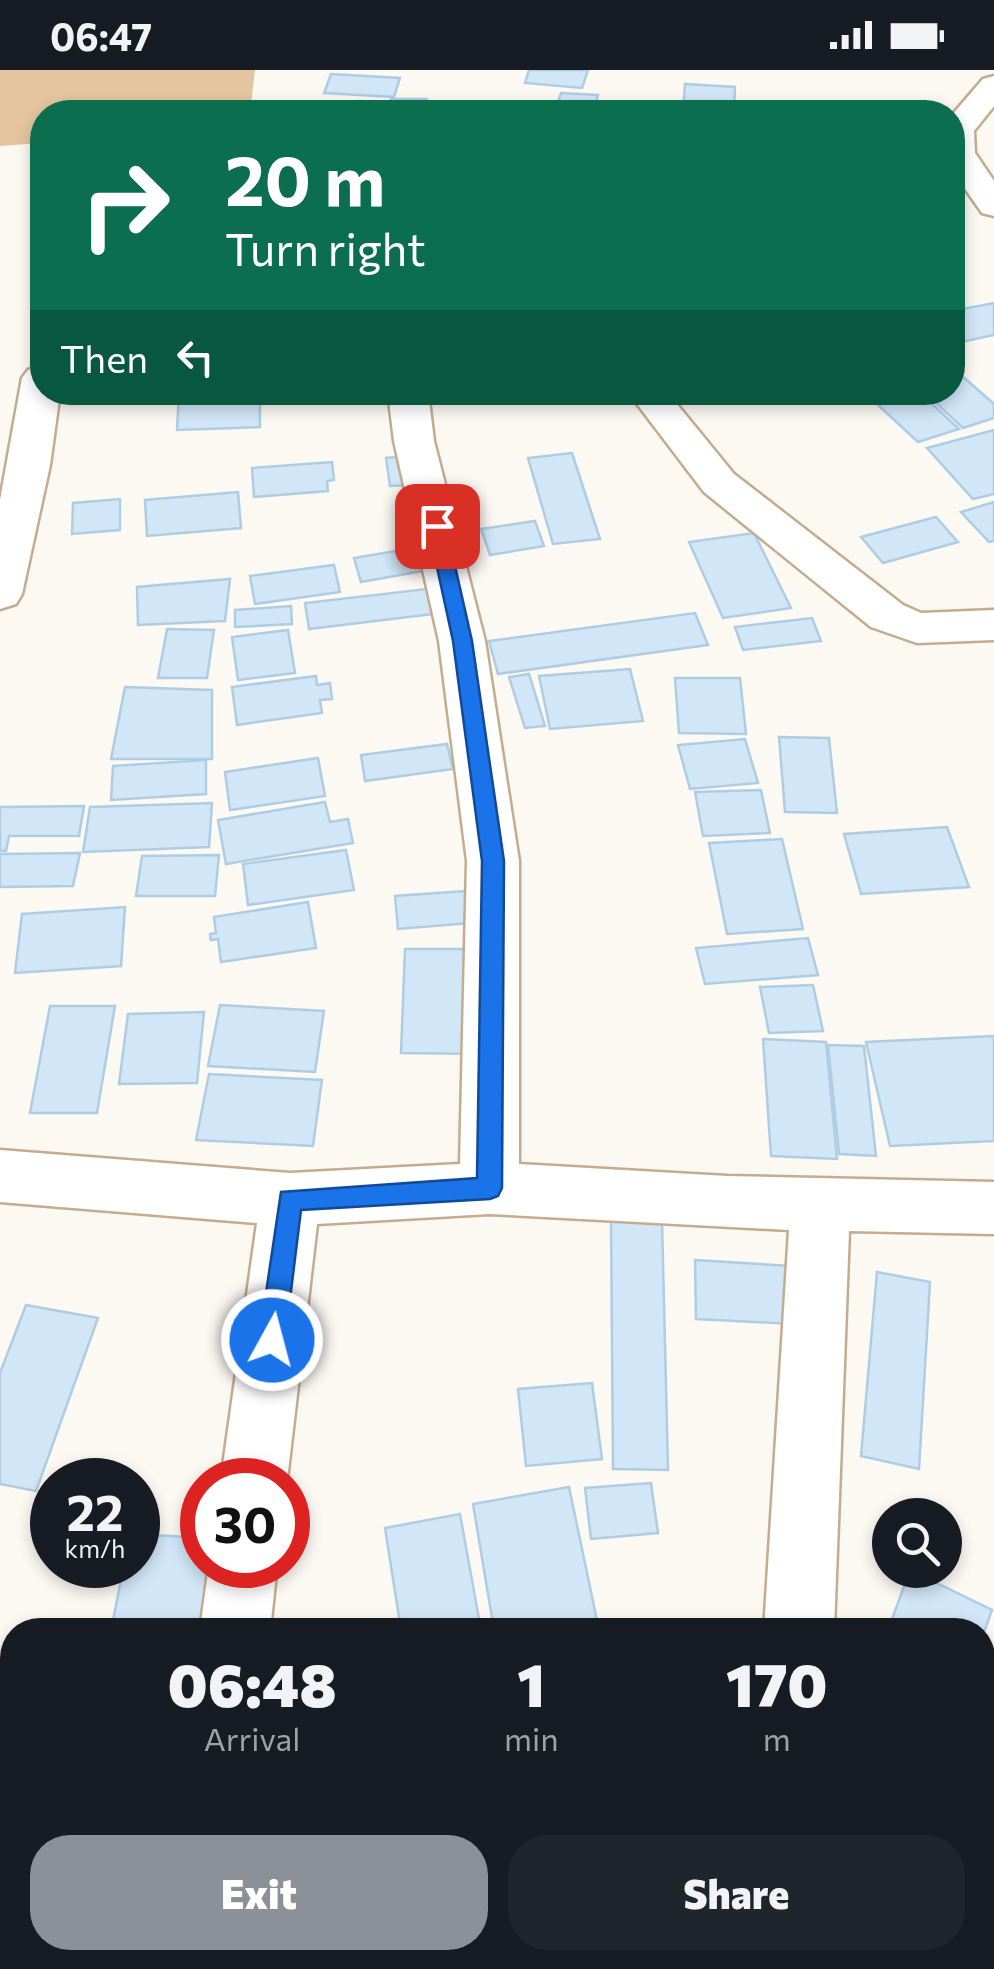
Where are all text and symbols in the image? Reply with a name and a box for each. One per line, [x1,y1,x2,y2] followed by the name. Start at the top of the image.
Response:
[50,12,152,59] text: 06:47
[225,135,385,220] text: 20 m
[60,140,190,270] icon: right
[225,220,426,275] text: Turn right
[168,330,223,385] icon: left
[60,334,148,381] text: Then
[395,484,480,569] pin
[410,499,465,554] icon: arrive
[220,1288,324,1392] position arrow
[180,1458,310,1588] speed limit sign: 30
[67,1480,123,1541] text: 22
[872,1498,962,1588] map controls
[872,1498,962,1588] button: search
[65,1533,125,1563] text: km/h
[167,1646,337,1719] text: 06:48
[517,1646,545,1719] text: 1
[726,1646,828,1719] text: 170
[204,1718,300,1758] text: Arrival
[504,1718,559,1758] text: min
[763,1718,791,1758] text: m
[30,1835,488,1950] button: Exit
[508,1835,965,1950] button: Share

